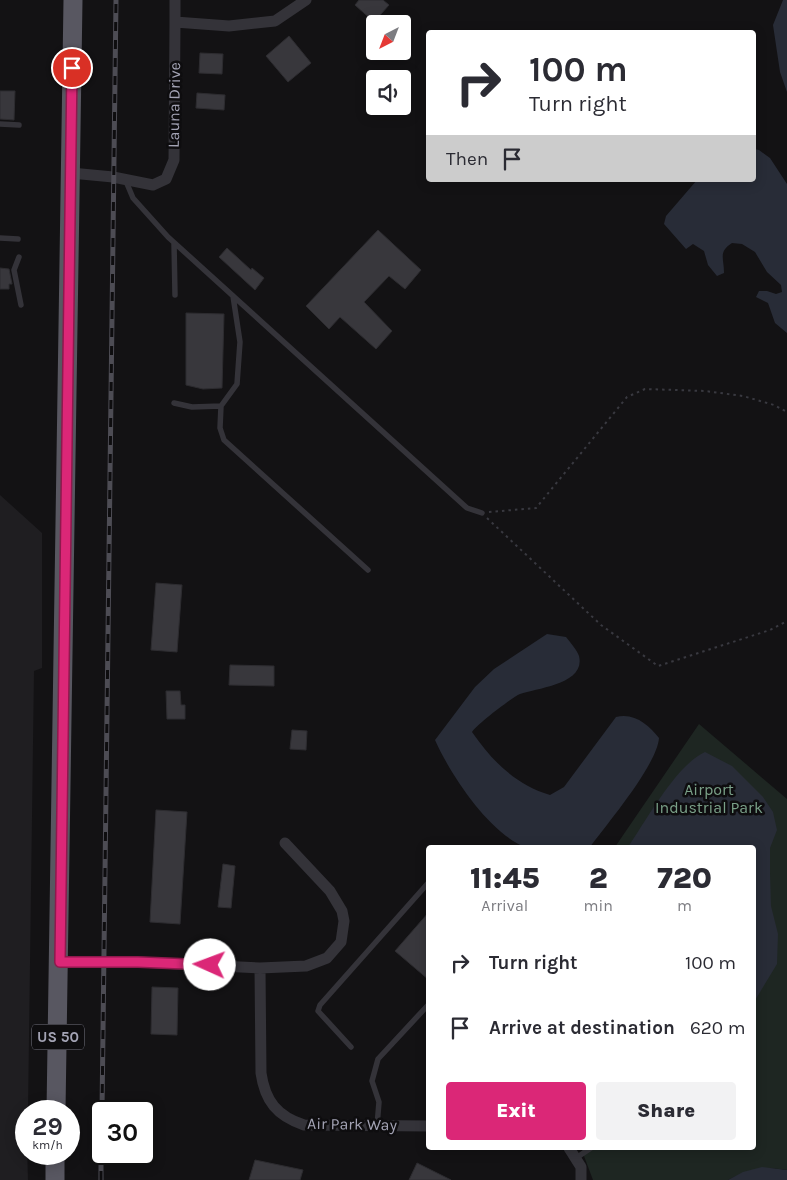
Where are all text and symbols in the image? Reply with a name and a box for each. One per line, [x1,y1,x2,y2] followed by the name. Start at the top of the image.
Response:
[366,15,411,60] north arrow
[366,15,411,115] map controls
[51,47,93,89] pin
[529,49,628,90] text: 100 m
[446,50,511,115] icon: right
[58,54,86,82] icon: arrive
[164,62,184,148] street label: Launa Drive
[366,70,411,115] button: sound
[529,91,627,117] text: Turn right
[498,145,526,173] icon: arrive
[446,148,488,170] text: Then
[655,780,763,817] park label: Airport Industrial Park
[470,860,539,896] text: 11:45
[589,860,608,896] text: 2
[657,860,712,896] text: 720
[481,896,528,915] text: Arrival
[583,896,613,915] text: min
[677,896,692,915] text: m
[183,938,235,990] position arrow
[446,949,474,977] icon: right
[489,952,578,974] text: Turn right
[685,952,736,974] text: 100 m
[446,1014,474,1042] icon: arrive
[489,1017,675,1039] text: Arrive at destination
[690,1017,745,1039] text: 620 m
[32,1024,84,1050] road number: US 50
[446,1082,586,1140] button: Exit
[596,1082,736,1140] button: Share
[90,1100,155,1165] speed limit sign: 30
[32,1112,63,1141] text: 29
[307,1114,398,1134] street label: Air Park Way
[32,1138,63,1152] text: km/h

